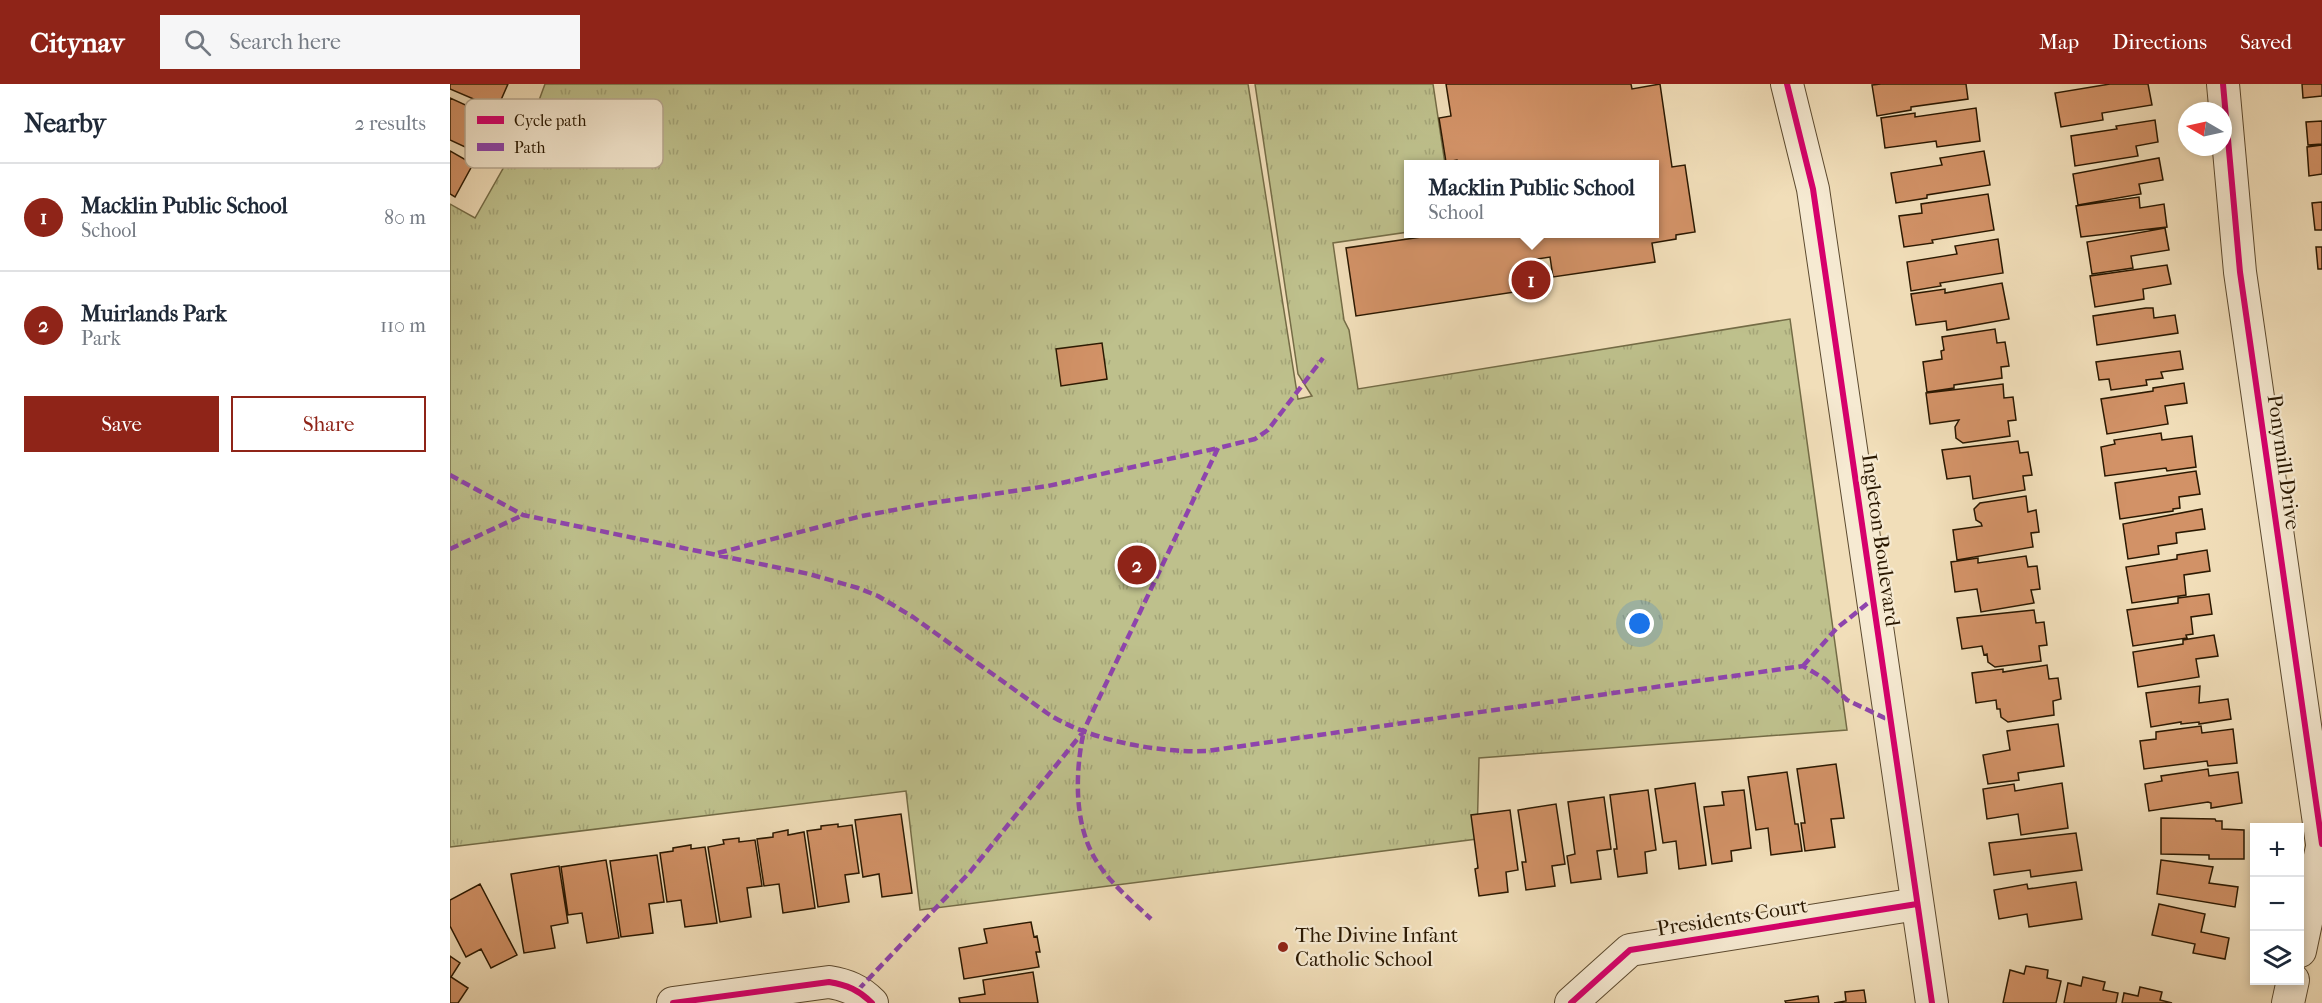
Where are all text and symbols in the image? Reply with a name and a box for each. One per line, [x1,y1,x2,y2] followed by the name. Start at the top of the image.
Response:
[160,15,580,69] search box
[30,26,124,59] text: Citynav
[181,26,214,59] icon: search
[229,29,341,55] text: Search here
[2039,30,2079,54] text: Map
[2112,30,2207,54] text: Directions
[2240,30,2292,54] text: Saved
[465,99,663,168] legend
[2178,102,2232,156] north arrow
[24,108,106,139] text: Nearby
[514,111,586,130] text: Cycle path
[355,112,426,135] text: 2 results
[514,138,546,157] text: Path
[1404,160,1659,238] popup
[1428,175,1635,201] text: Macklin Public School
[81,193,288,219] text: Macklin Public School
[1428,201,1484,224] text: School
[40,206,47,229] text: 1
[384,206,426,229] text: 80 m
[81,219,137,242] text: School
[1512,258,1550,302] pin: 1
[81,301,227,327] text: Muirlands Park
[38,314,49,337] text: 2
[380,314,426,337] text: 110 m
[81,327,121,350] text: Park
[2263,393,2305,531] street label: Ponymill Drive
[24,396,219,452] button: Save
[231,396,426,452] button: Share
[1857,452,1905,629] street label: Ingleton Boulevard
[1118,542,1156,588] pin: 2
[1625,609,1654,638] your location
[2250,823,2304,985] map controls
[2250,823,2304,877] button: +
[2250,877,2304,931] button: −
[1655,893,1810,941] street label: Presidents Court
[1295,923,1459,971] place label: The Divine Infant Catholic School
[2250,931,2304,985] button: layers
[1276,940,1290,954] marker: The Divine Infant Catholic School

